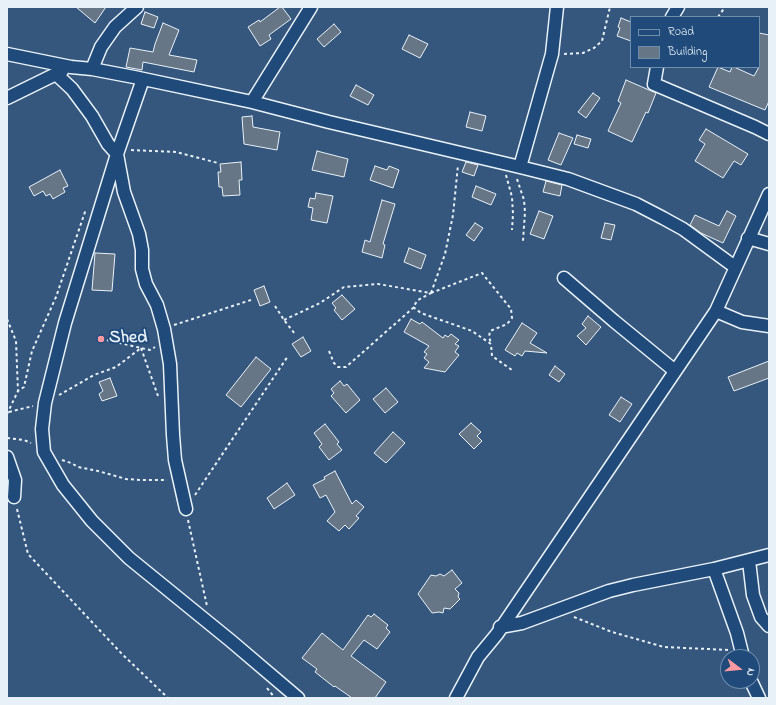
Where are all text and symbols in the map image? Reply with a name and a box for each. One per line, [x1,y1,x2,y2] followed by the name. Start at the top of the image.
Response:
[630,16,760,68] legend
[668,23,694,41] text: Road
[668,43,707,61] text: Building
[109,328,147,350] place label: Shed
[96,334,106,344] marker: Shed
[720,649,760,689] north arrow
[742,666,759,678] text: N

